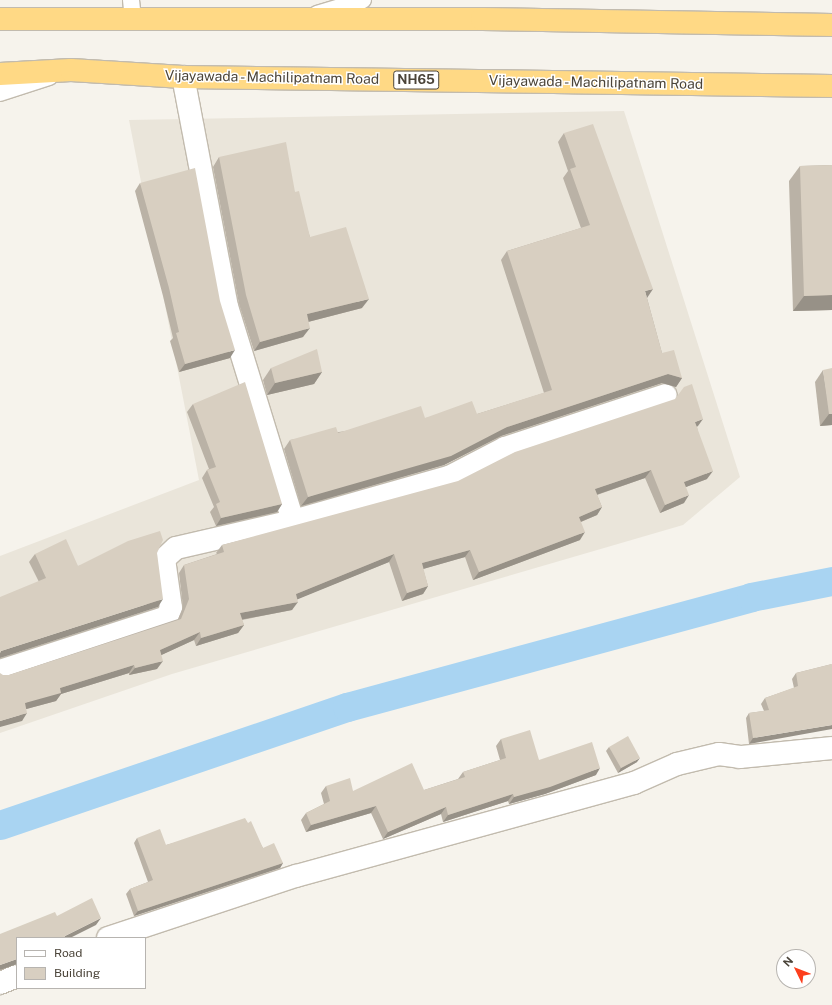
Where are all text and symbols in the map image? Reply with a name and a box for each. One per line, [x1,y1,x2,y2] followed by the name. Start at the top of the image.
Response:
[163,67,381,87] street label: Vijayawada - Machilipatnam Road
[393,69,439,91] road number: NH65
[487,72,705,92] street label: Vijayawada - Machilipatnam Road
[16,937,146,989] legend
[54,946,82,960] text: Road
[776,949,816,989] north arrow
[781,954,795,969] text: N
[54,966,100,980] text: Building

